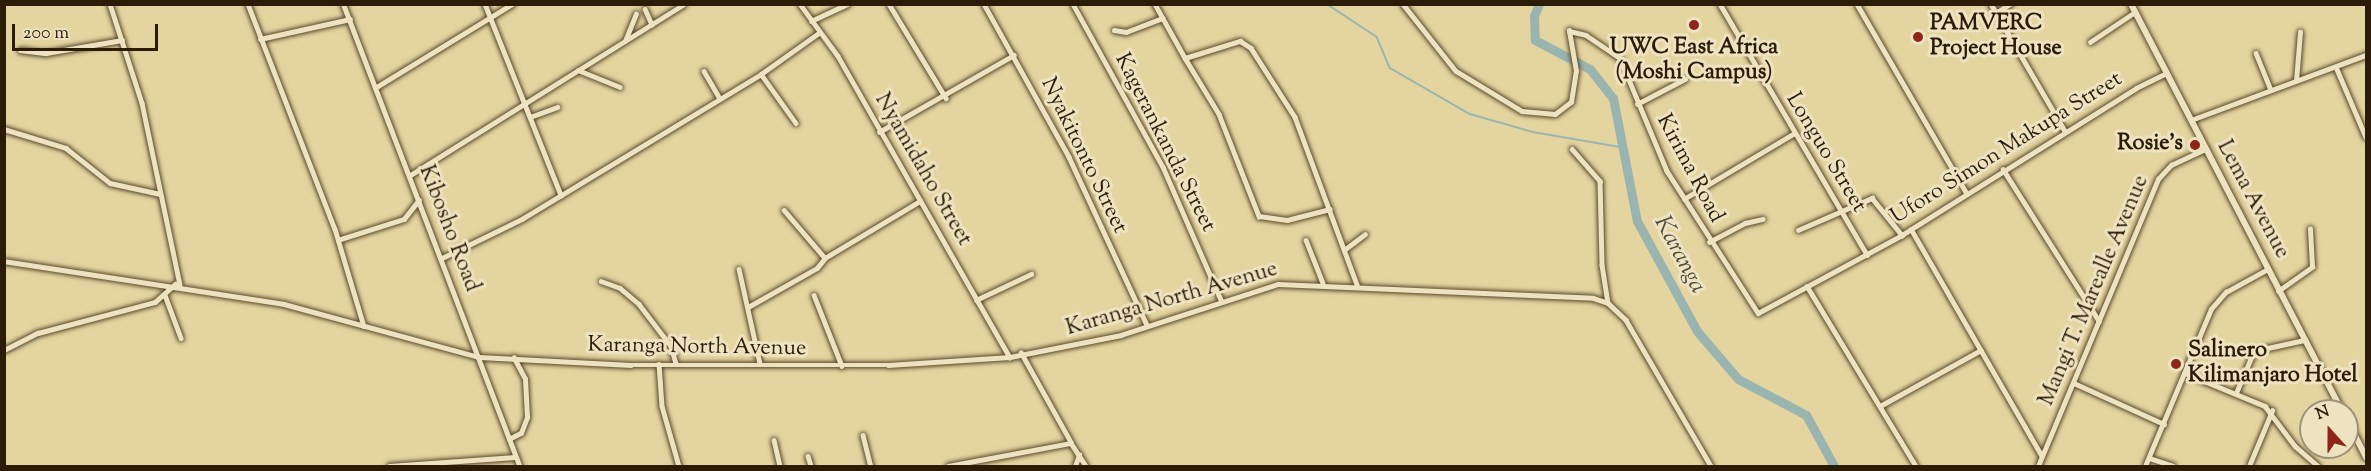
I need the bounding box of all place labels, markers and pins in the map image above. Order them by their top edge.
place label: PAMVERC Project House [1930,11,2062,62]
marker: UWC East Africa (Moshi Campus) [1687,18,1701,32]
marker: PAMVERC Project House [1911,30,1925,44]
place label: UWC East Africa (Moshi Campus) [1610,35,1778,86]
place label: Rosie's [2117,132,2183,158]
marker: Rosie's [2188,138,2202,152]
place label: Salinero Kilimanjaro Hotel [2188,338,2358,390]
marker: Salinero Kilimanjaro Hotel [2169,357,2183,371]

